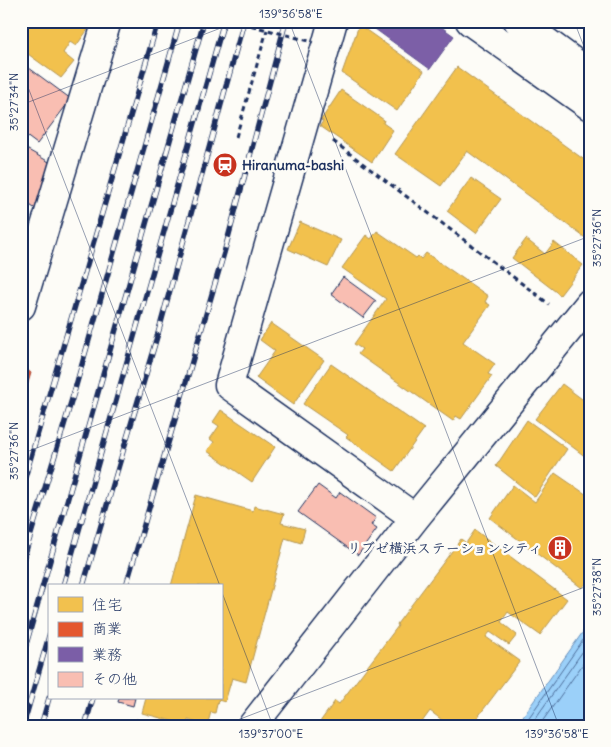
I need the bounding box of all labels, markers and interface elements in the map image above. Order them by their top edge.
text: 139°36'58"E [259,6,323,21]
text: 35°27'34"N [6,73,21,131]
station icon: Hiranuma-bashi [212,152,238,178]
place label: Hiranuma-bashi [242,156,344,174]
text: 35°27'36"N [589,209,604,267]
text: 35°27'36"N [6,422,21,480]
building icon: リブゼ横浜ステーションシティ [547,535,573,561]
place label: リブゼ横浜ステーションシティ [347,539,542,557]
text: 35°27'38"N [589,558,604,616]
legend [48,584,222,700]
text: 住宅 [92,595,122,614]
text: 商業 [92,619,122,638]
text: 業務 [92,645,122,664]
text: その他 [92,669,137,688]
text: 139°37'00"E [239,726,303,741]
text: 139°36'58"E [525,726,589,741]

